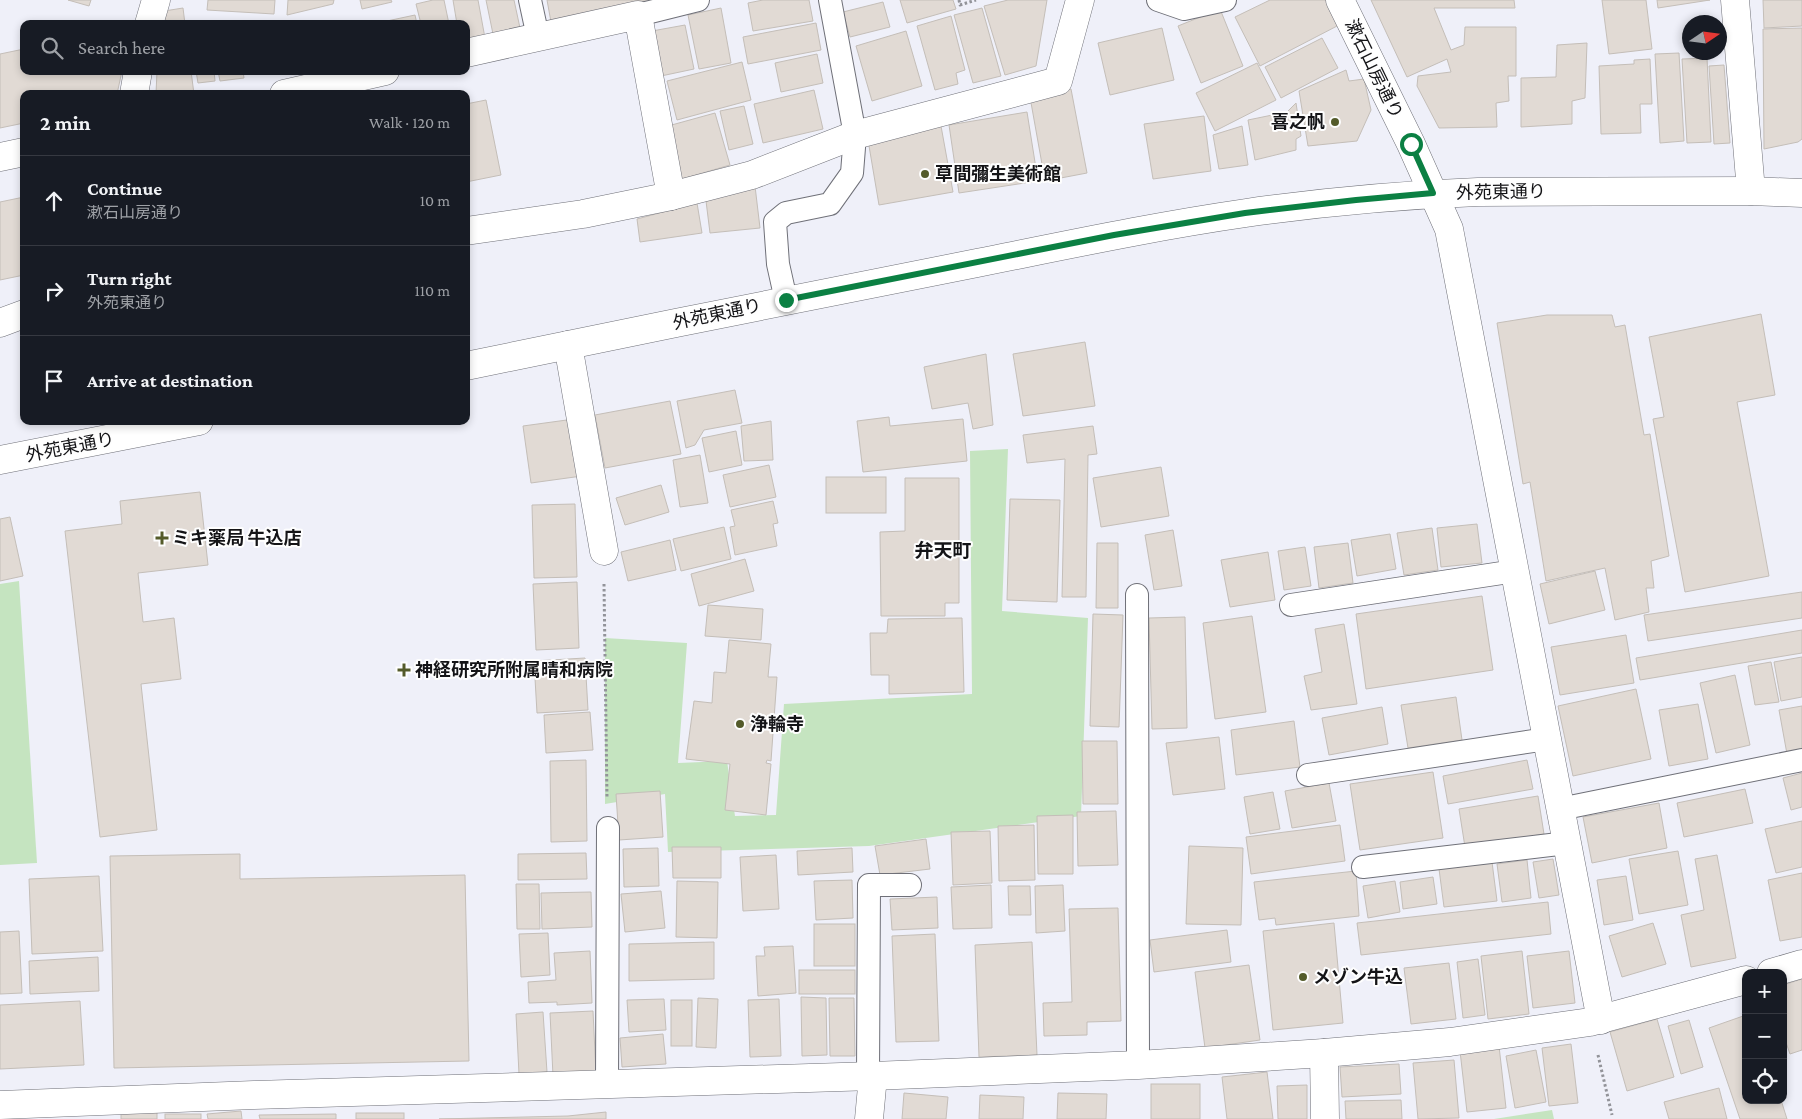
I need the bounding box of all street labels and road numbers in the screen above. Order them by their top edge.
street label: 漱石山房通り [1341,16,1407,122]
street label: 外苑東通り [1456,181,1546,203]
street label: 外苑東通り [671,295,763,333]
street label: 外苑東通り [24,429,116,465]

